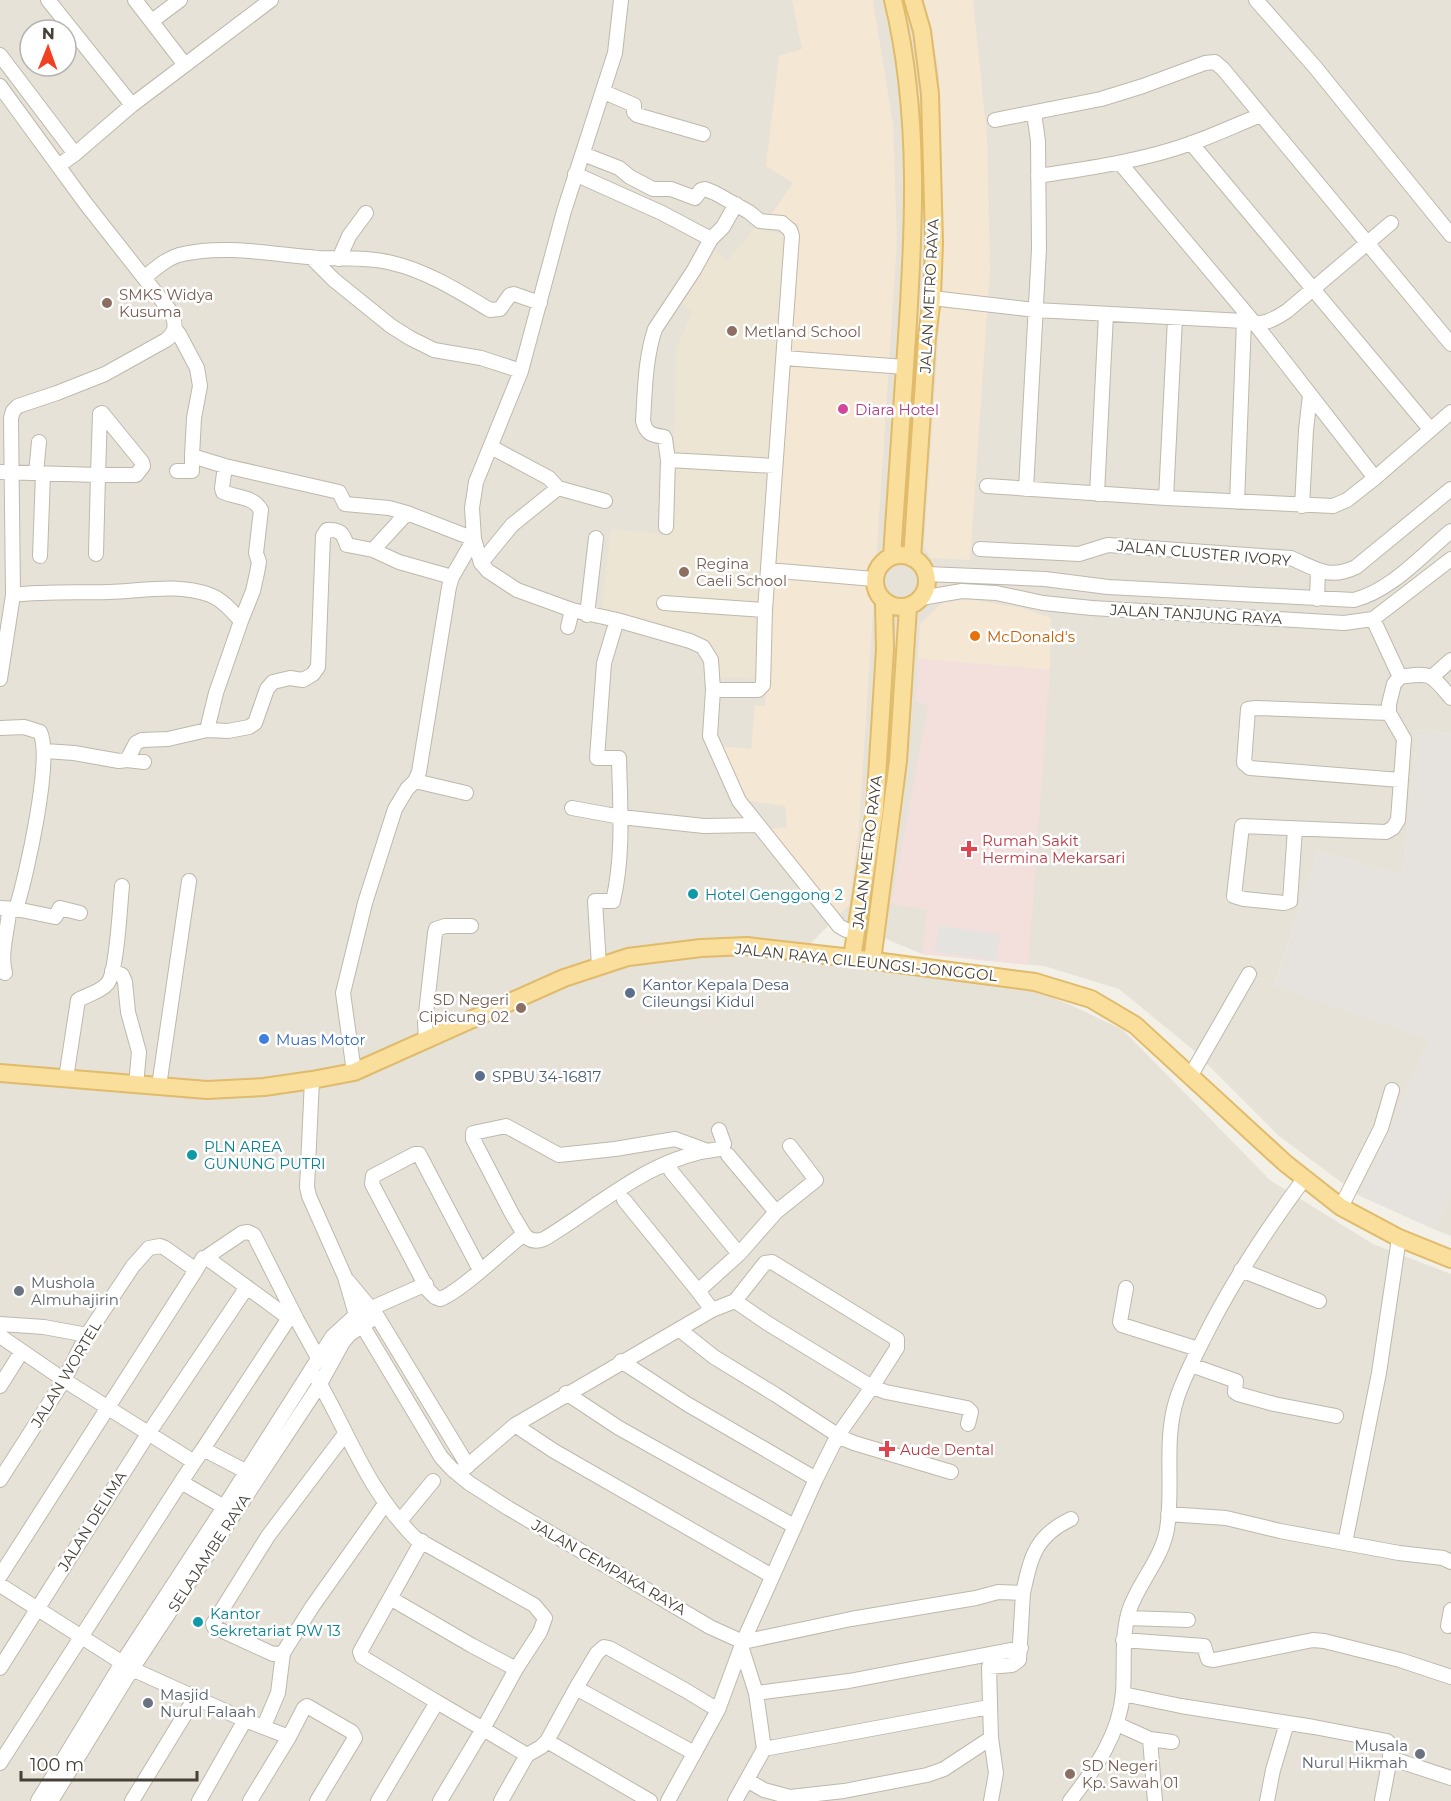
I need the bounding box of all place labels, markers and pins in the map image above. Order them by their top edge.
place label: SMKS Widya Kusuma [119,285,213,321]
marker: SMKS Widya Kusuma [100,296,114,310]
place label: Metland School [744,322,861,341]
marker: Metland School [725,324,739,338]
place label: Diara Hotel [855,400,939,419]
marker: Diara Hotel [836,402,850,416]
place label: Regina Caeli School [696,554,787,590]
marker: Regina Caeli School [677,565,691,579]
place label: McDonald's [987,627,1075,646]
marker: McDonald's [968,629,982,643]
place label: Rumah Sakit Hermina Mekarsari [982,831,1125,867]
marker: Rumah Sakit Hermina Mekarsari [960,840,978,858]
place label: Hotel Genggong 2 [705,885,843,904]
marker: Hotel Genggong 2 [686,887,700,901]
place label: Kantor Kepala Desa Cileungsi Kidul [642,975,789,1011]
marker: Kantor Kepala Desa Cileungsi Kidul [623,986,637,1000]
place label: SD Negeri Cipicung 02 [419,990,509,1026]
marker: SD Negeri Cipicung 02 [514,1001,528,1015]
place label: Muas Motor [276,1030,365,1049]
marker: Muas Motor [257,1032,271,1046]
place label: SPBU 34-16817 [492,1067,601,1086]
marker: SPBU 34-16817 [473,1069,487,1083]
place label: PLN AREA GUNUNG PUTRI [204,1137,326,1173]
marker: PLN AREA GUNUNG PUTRI [185,1148,199,1162]
place label: Mushola Almuhajirin [31,1273,119,1309]
marker: Mushola Almuhajirin [12,1284,26,1298]
marker: Aude Dental [878,1440,896,1458]
place label: Aude Dental [900,1440,994,1459]
place label: Kantor Sekretariat RW 13 [210,1604,341,1640]
marker: Kantor Sekretariat RW 13 [191,1615,205,1629]
place label: Masjid Nurul Falaah [160,1685,256,1721]
marker: Masjid Nurul Falaah [141,1696,155,1710]
place label: Musala Nurul Hikmah [1302,1736,1408,1772]
marker: Musala Nurul Hikmah [1413,1747,1427,1761]
place label: SD Negeri Kp. Sawah 01 [1082,1756,1179,1792]
marker: SD Negeri Kp. Sawah 01 [1063,1767,1077,1781]

